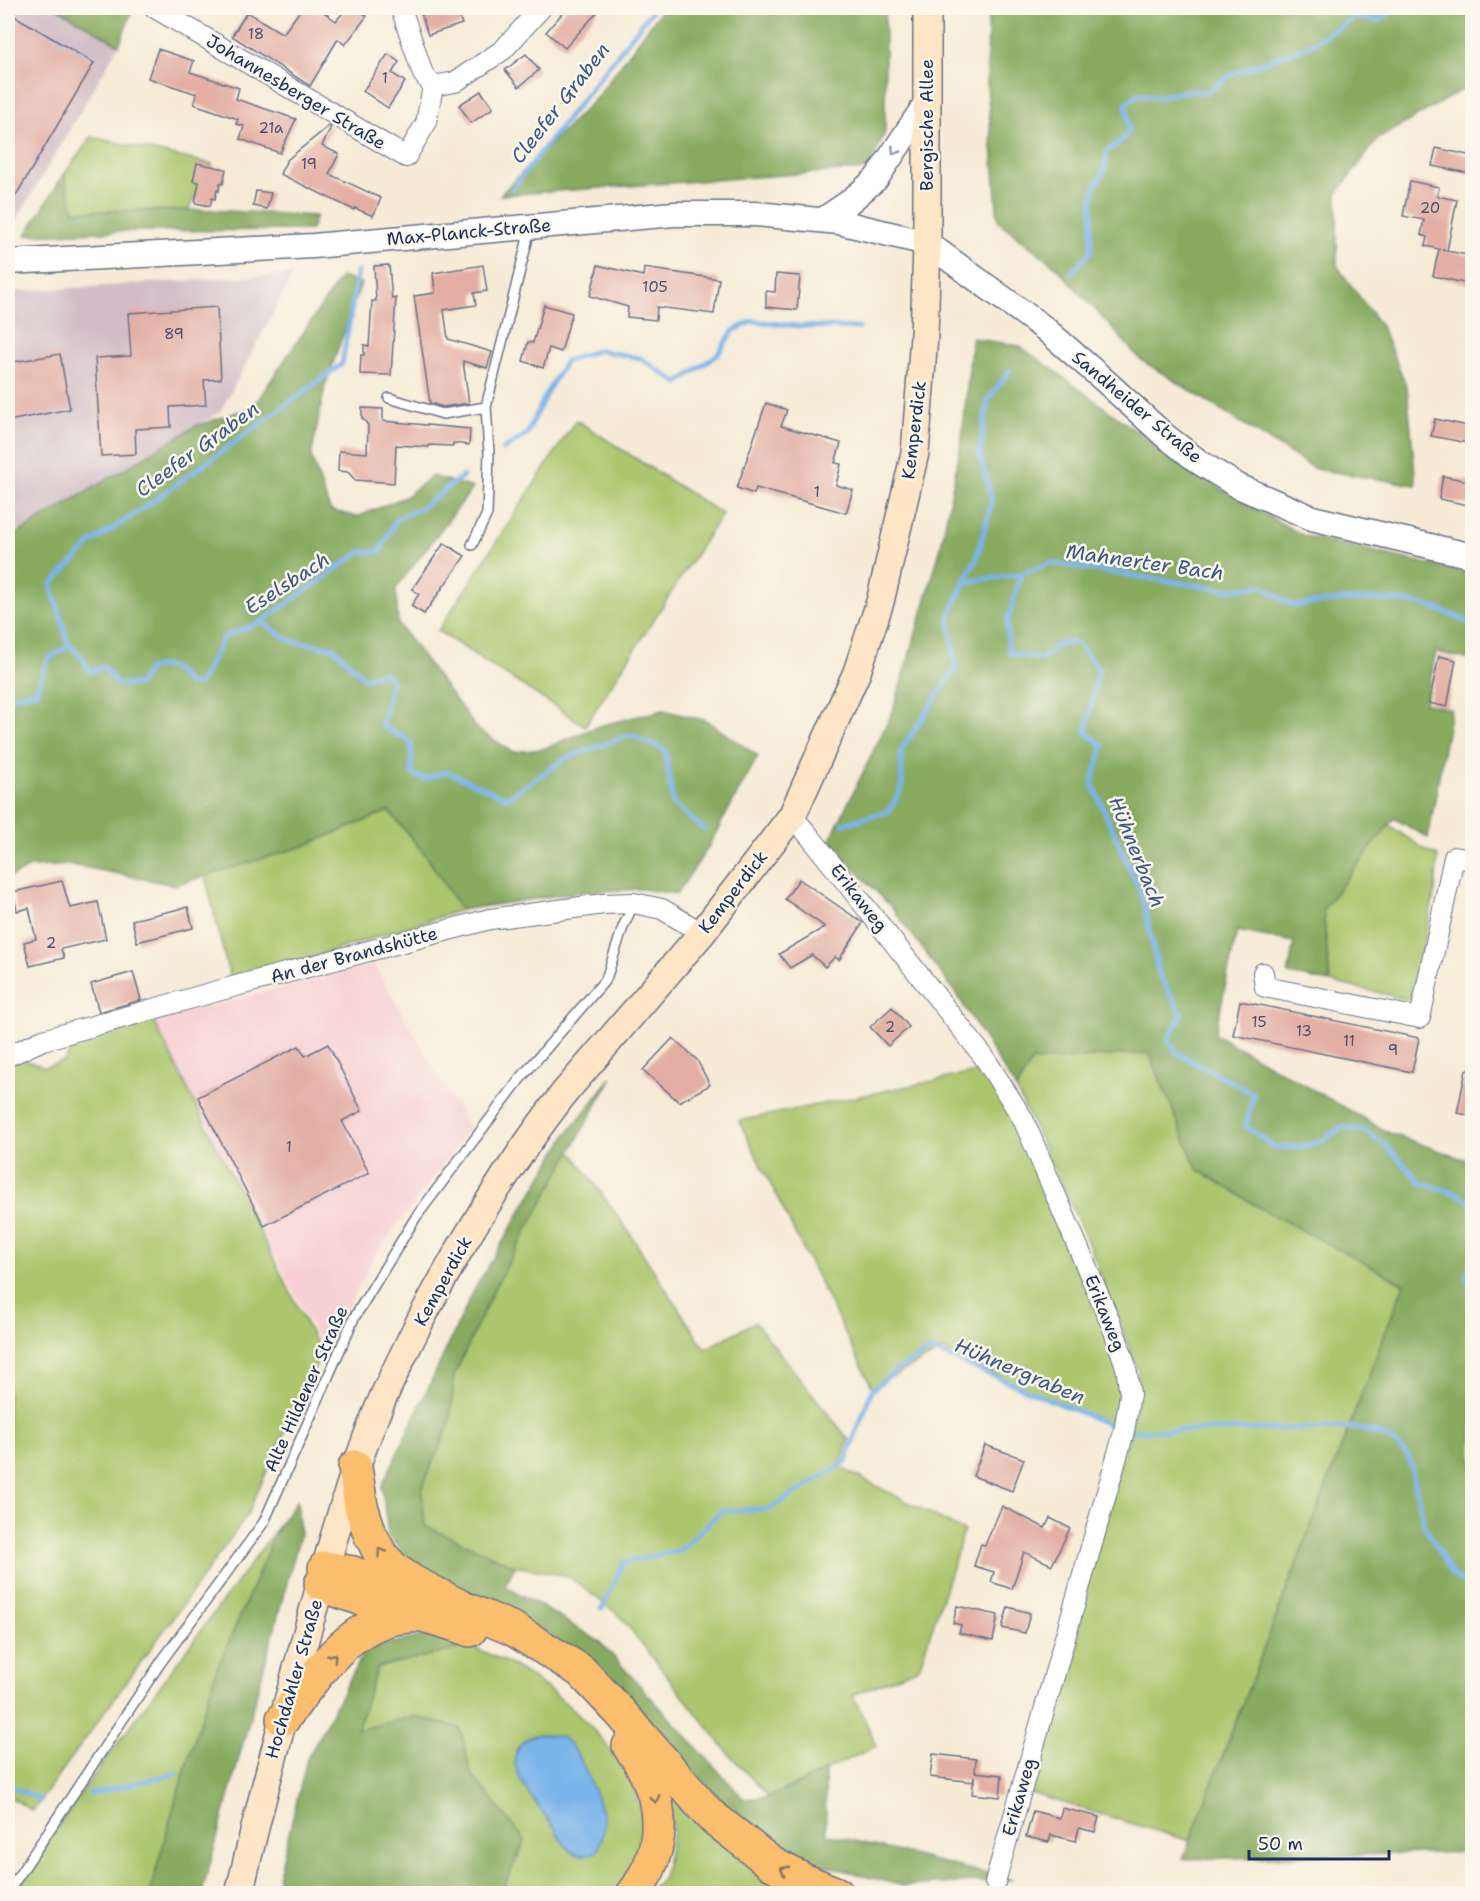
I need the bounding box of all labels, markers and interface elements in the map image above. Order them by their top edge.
house number: 18 [248,24,264,44]
street label: Johannesberger Straße [202,29,390,155]
water label: Cleefer Graben [505,37,615,169]
street label: Bergische Allee [915,59,939,191]
house number: 1 [382,68,388,88]
house number: 21a [259,118,284,138]
one-way arrow [891,144,902,155]
house number: 19 [301,154,317,174]
house number: 20 [1420,198,1440,218]
street label: Max-Planck-Straße [386,213,552,251]
house number: 105 [642,277,668,297]
house number: 89 [164,324,184,344]
street label: Sandheider Straße [1067,345,1207,469]
street label: Kemperdick [896,379,932,481]
water label: Cleefer Graben [130,395,264,503]
house number: 1 [814,482,820,502]
water label: Mahnerter Bach [1065,538,1225,586]
water label: Eselsbach [240,546,334,620]
water label: Hühnerbach [1103,793,1171,911]
street label: Kemperdick [693,845,773,939]
street label: Erikaweg [825,859,893,937]
street label: An der Brandshütte [268,921,440,989]
house number: 2 [46,933,56,953]
house number: 15 [1251,1012,1267,1032]
house number: 2 [885,1017,895,1037]
house number: 13 [1296,1021,1312,1041]
house number: 11 [1343,1031,1355,1051]
house number: 9 [1388,1040,1398,1060]
house number: 1 [286,1137,292,1157]
street label: Kemperdick [408,1232,478,1330]
street label: Erikaweg [1079,1271,1131,1355]
street label: Alte Hildener Straße [258,1302,354,1476]
water label: Hühnergraben [951,1332,1089,1410]
one-way arrow [377,1548,388,1559]
street label: Hochdahler Straße [260,1596,328,1762]
one-way arrow [326,1653,337,1664]
street label: Erikaweg [996,1755,1042,1839]
one-way arrow [647,1794,660,1804]
scale bar [1249,1823,1388,1861]
text: 50 m [1258,1832,1303,1856]
one-way arrow [780,1866,790,1877]

